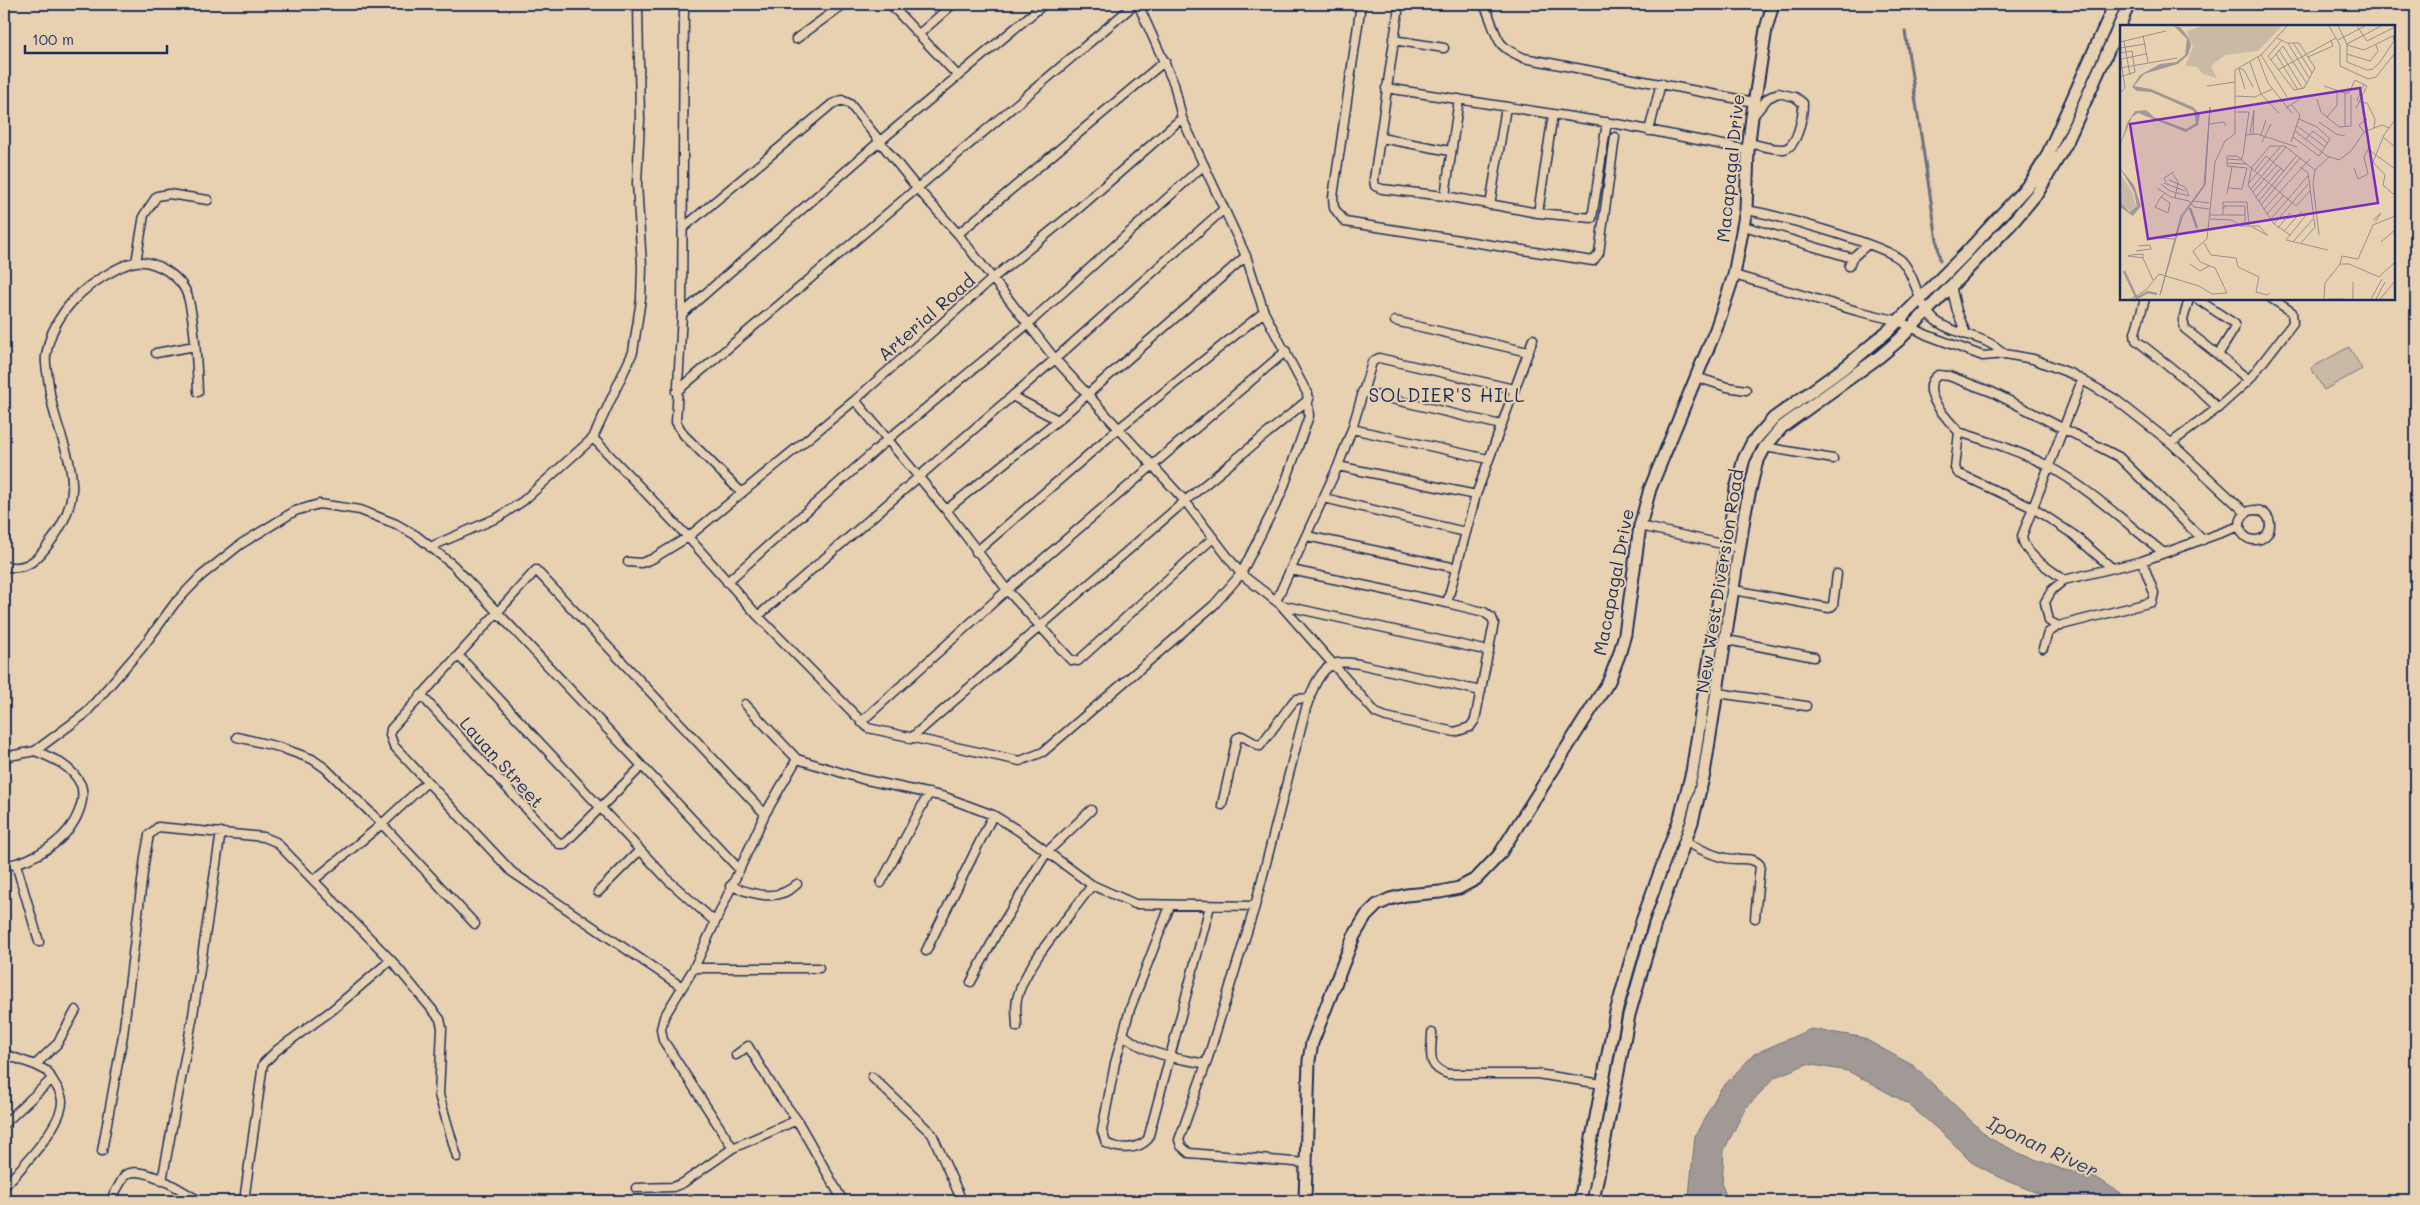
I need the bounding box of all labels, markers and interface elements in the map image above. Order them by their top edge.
scale bar [25,22,168,54]
inset map [2120,25,2395,300]
text: 100 m [32,29,74,49]
street label: Macapagal Drive [1710,93,1750,243]
street label: Arterial Road [872,268,980,366]
district label: SOLDIER'S HILL [1368,382,1526,407]
street label: New West Diversion Road [1689,467,1749,695]
street label: Macapagal Drive [1587,506,1639,658]
street label: Lauan Street [455,711,549,813]
water label: Iponan River [1984,1109,2102,1183]

